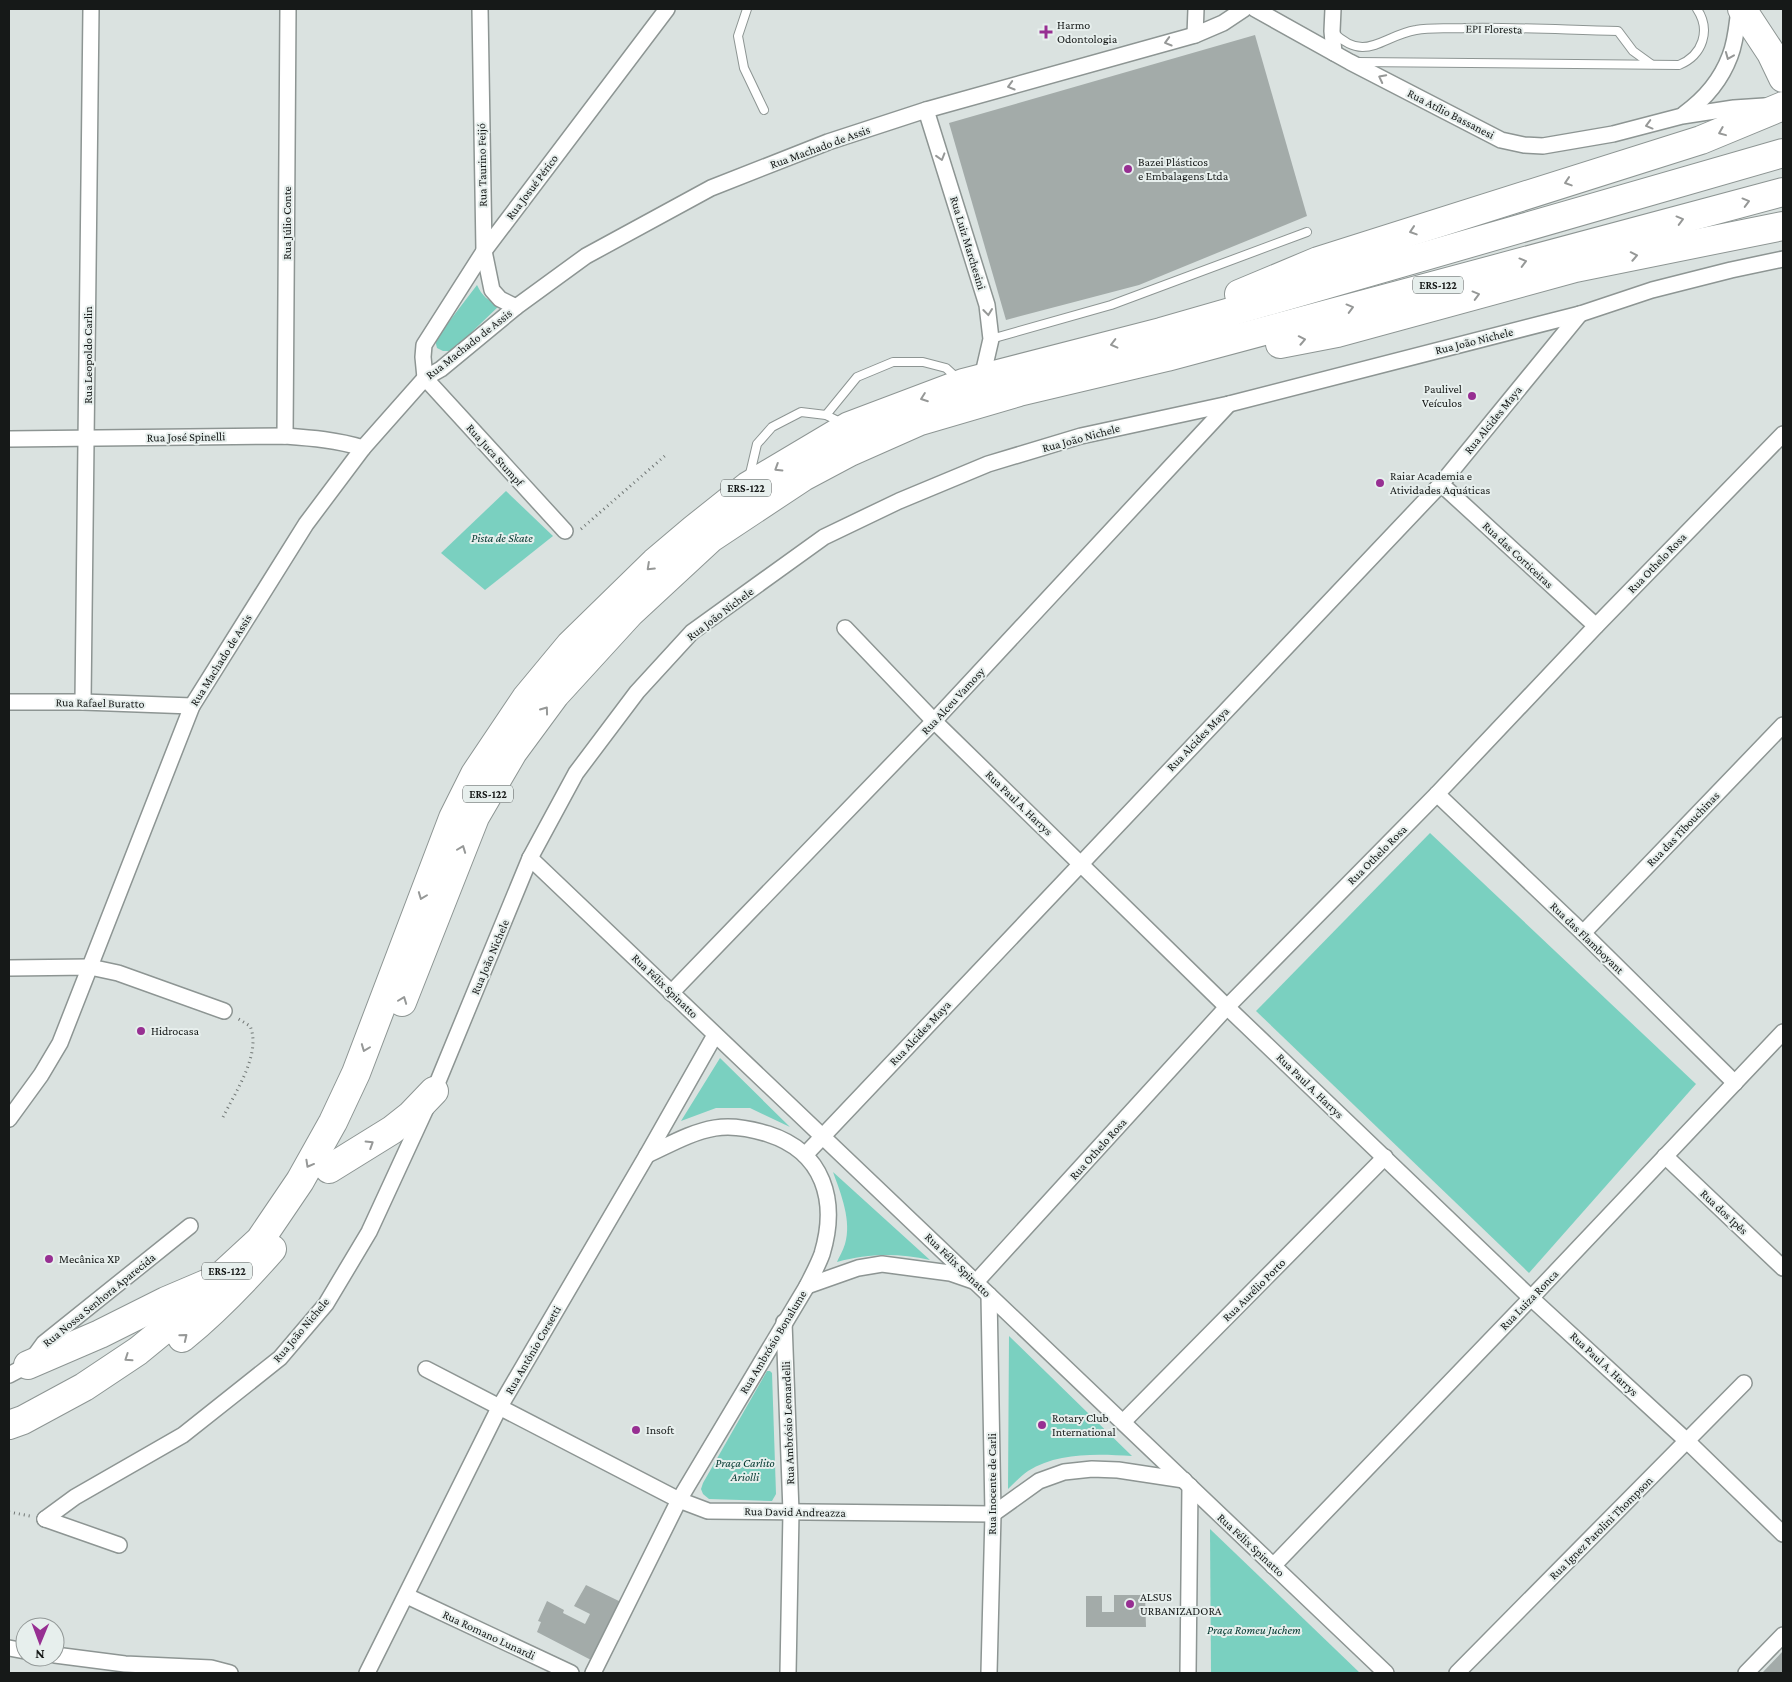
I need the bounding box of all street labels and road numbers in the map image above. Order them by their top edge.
street label: EPI Floresta [1465,22,1523,37]
street label: Rua Atílio Bassanesi [1405,86,1497,142]
street label: Rua Machado de Assis [768,122,872,172]
street label: Rua Taurino Feijó [474,123,490,207]
street label: Rua Josué Périco [503,152,561,222]
street label: Rua Júlio Conte [280,186,294,260]
street label: Rua Luiz Marchesini [947,195,989,291]
road number: ERS-122 [1413,276,1463,294]
street label: Rua Leopoldo Carlin [81,306,95,404]
street label: Rua Machado de Assis [423,306,515,382]
street label: Rua João Nichele [1433,325,1515,357]
street label: Rua Alcides Maya [1461,383,1525,457]
street label: Rua Juca Stumpf [463,421,528,490]
street label: Rua João Nichele [1041,421,1121,455]
street label: Rua José Spinelli [147,429,225,445]
road number: ERS-122 [721,479,771,496]
street label: Rua das Corticeiras [1480,519,1556,592]
street label: Rua Othelo Rosa [1625,530,1690,596]
street label: Rua João Nichele [684,584,756,644]
street label: Rua Machado de Assis [187,611,255,708]
street label: Rua Alceu Vamosy [918,664,988,738]
street label: Rua Rafael Buratto [55,695,145,711]
street label: Rua Alcides Maya [1164,704,1232,774]
street label: Rua Paul A. Harrys [983,767,1056,839]
road number: ERS-122 [463,786,513,802]
street label: Rua das Tibouchinas [1644,788,1723,869]
street label: Rua Othelo Rosa [1344,822,1410,888]
street label: Rua das Flamboyant [1547,899,1628,978]
street label: Rua João Nichele [468,917,512,997]
street label: Rua Félix Spinatto [629,951,701,1021]
street label: Rua Alcides Maya [886,997,954,1068]
street label: Rua Paul A. Harrys [1274,1050,1347,1122]
street label: Rua Othelo Rosa [1067,1115,1130,1183]
street label: Rua dos Ipês [1697,1186,1751,1238]
street label: Rua Félix Spinatto [922,1230,994,1300]
street label: Rua Nossa Senhora Aparecida [40,1250,159,1350]
street label: Rua Aurélio Porto [1220,1256,1288,1324]
road number: ERS-122 [202,1262,252,1280]
street label: Rua Luiza Ronca [1497,1267,1562,1333]
street label: Rua Ambrósio Bonalume [737,1288,809,1396]
street label: Rua João Nichele [270,1295,332,1365]
street label: Rua Antônio Corsetti [502,1303,564,1397]
street label: Rua Paul A. Harrys [1567,1329,1641,1399]
street label: Rua Ambrósio Leonardelli [779,1361,797,1485]
street label: Rua Inocente de Carli [985,1433,999,1535]
street label: Rua Ignez Parolini Thompson [1546,1473,1656,1583]
street label: Rua David Andreazza [744,1504,846,1520]
street label: Rua Félix Spinatto [1215,1510,1287,1580]
street label: Rua Romano Lunardi [440,1607,538,1663]

